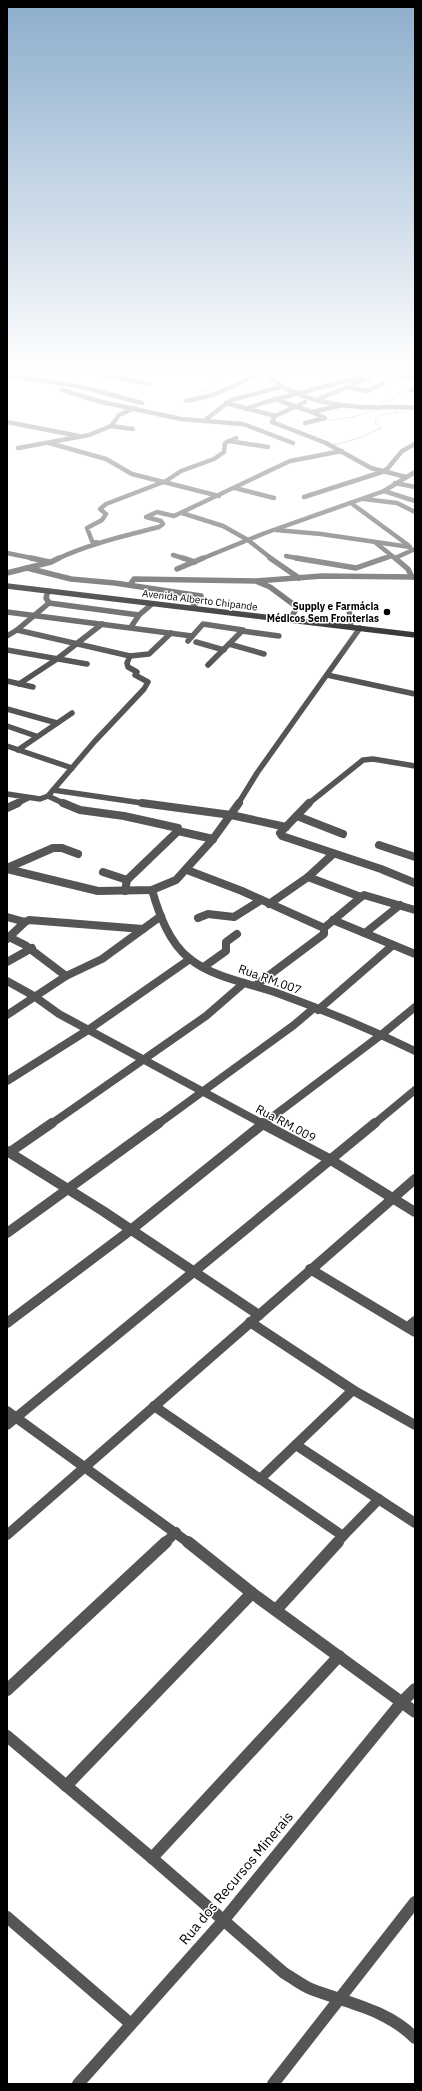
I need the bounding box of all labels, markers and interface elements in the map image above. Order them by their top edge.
street label: Avenida Alberto Chipande [142,586,259,614]
place label: Supply e Farmácia Médicos Sem Fronterias [267,600,379,625]
marker: Supply e Farmácia Médicos Sem Fronterias [382,607,392,617]
street label: Rua RM.007 [236,961,304,997]
street label: Rua RM.009 [253,1101,319,1145]
street label: Rua dos Recursos Minerais [175,1808,297,1948]

